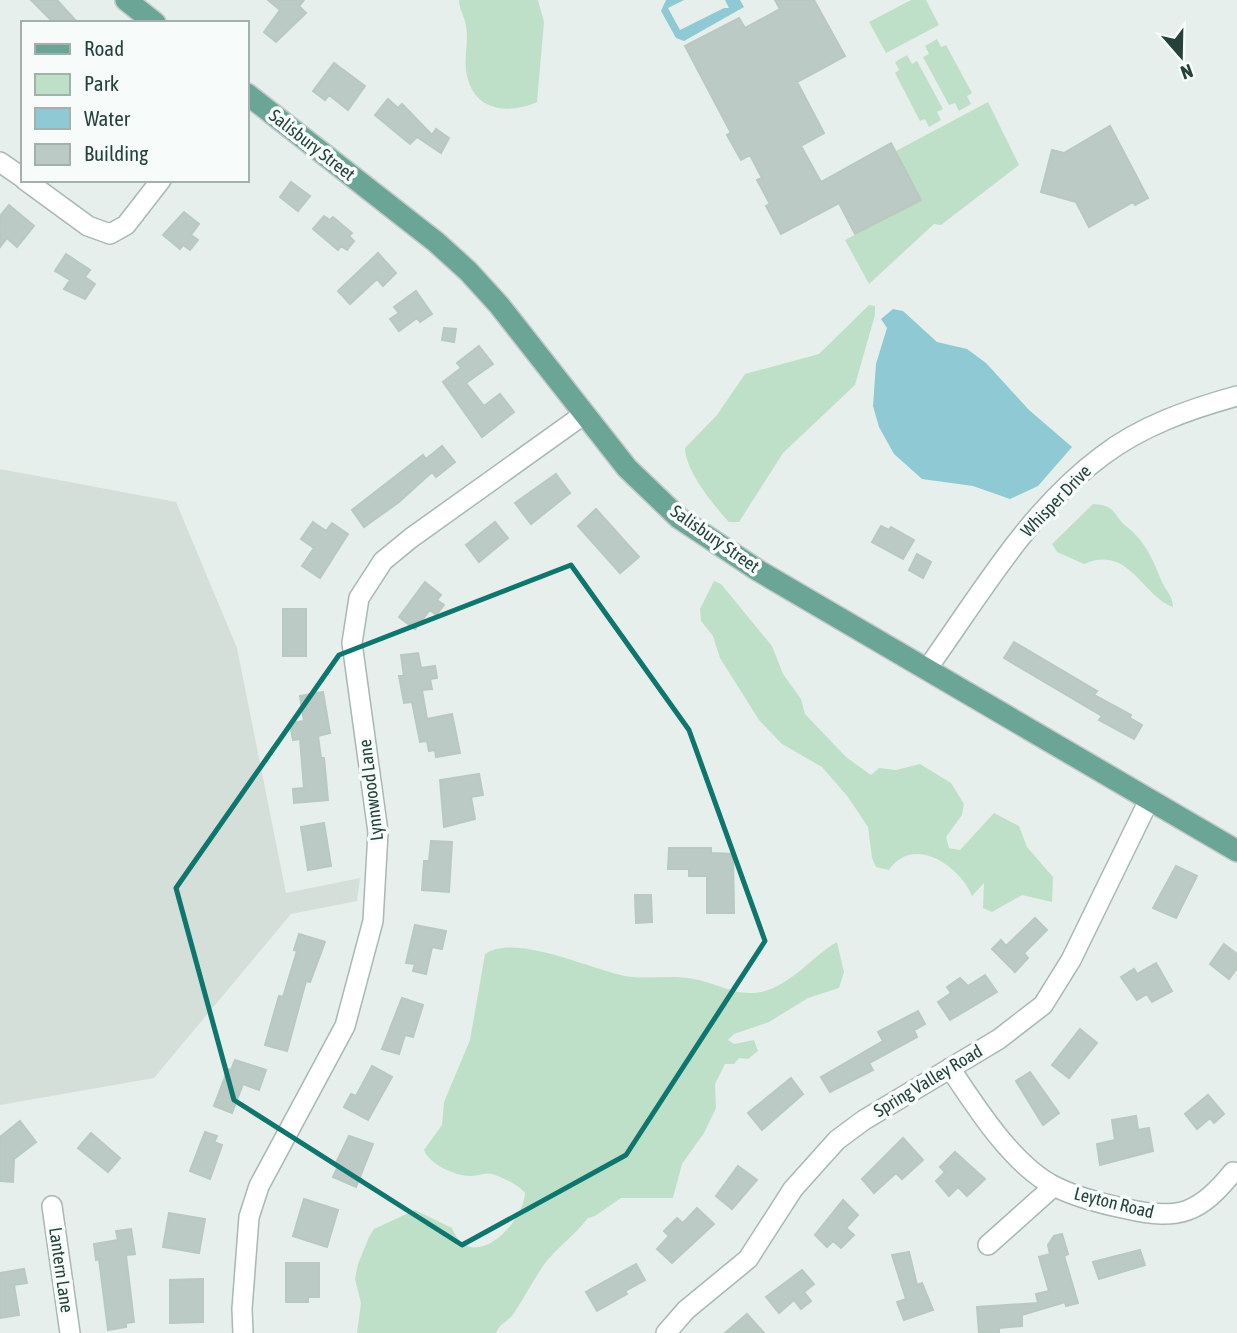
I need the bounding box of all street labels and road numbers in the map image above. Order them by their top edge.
street label: Salisbury Street [265,105,359,185]
street label: Whisper Drive [1016,460,1095,541]
street label: Salisbury Street [667,500,764,577]
street label: Lynnwood Lane [354,738,387,842]
street label: Spring Valley Road [870,1040,986,1121]
street label: Leyton Road [1072,1182,1156,1223]
street label: Lantern Lane [45,1226,78,1314]

